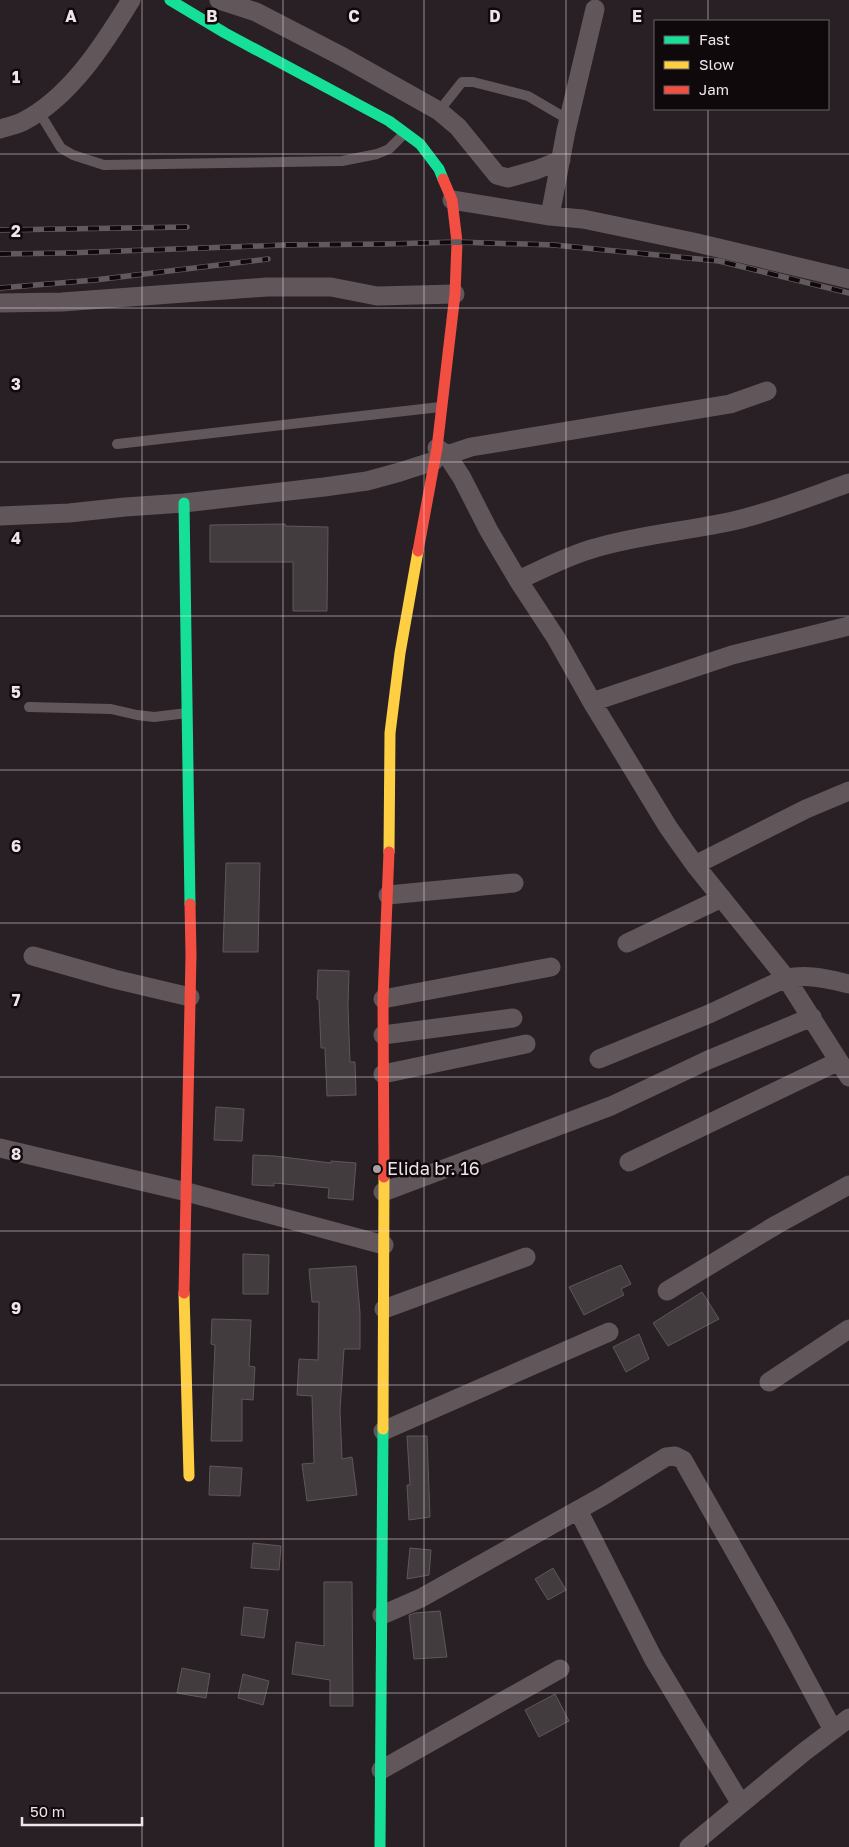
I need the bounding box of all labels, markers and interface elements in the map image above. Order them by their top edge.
text: A [65,6,77,26]
text: B [206,6,218,26]
text: C [348,6,360,26]
text: D [489,6,501,26]
text: E [632,6,642,26]
legend [654,20,829,110]
text: Fast [699,30,730,48]
text: Slow [699,55,734,73]
text: 1 [12,67,20,87]
text: Jam [699,80,729,98]
text: 2 [11,221,21,241]
text: 3 [11,374,21,394]
text: 4 [11,528,21,548]
text: 5 [11,682,21,702]
text: 6 [11,836,21,856]
text: 7 [12,990,21,1010]
text: 8 [11,1144,21,1164]
place label: Elida br. 16 [387,1157,480,1179]
marker: Elida br. 16 [371,1163,383,1175]
text: 9 [11,1298,21,1318]
scale bar [22,1794,142,1826]
text: 50 m [30,1802,65,1820]

